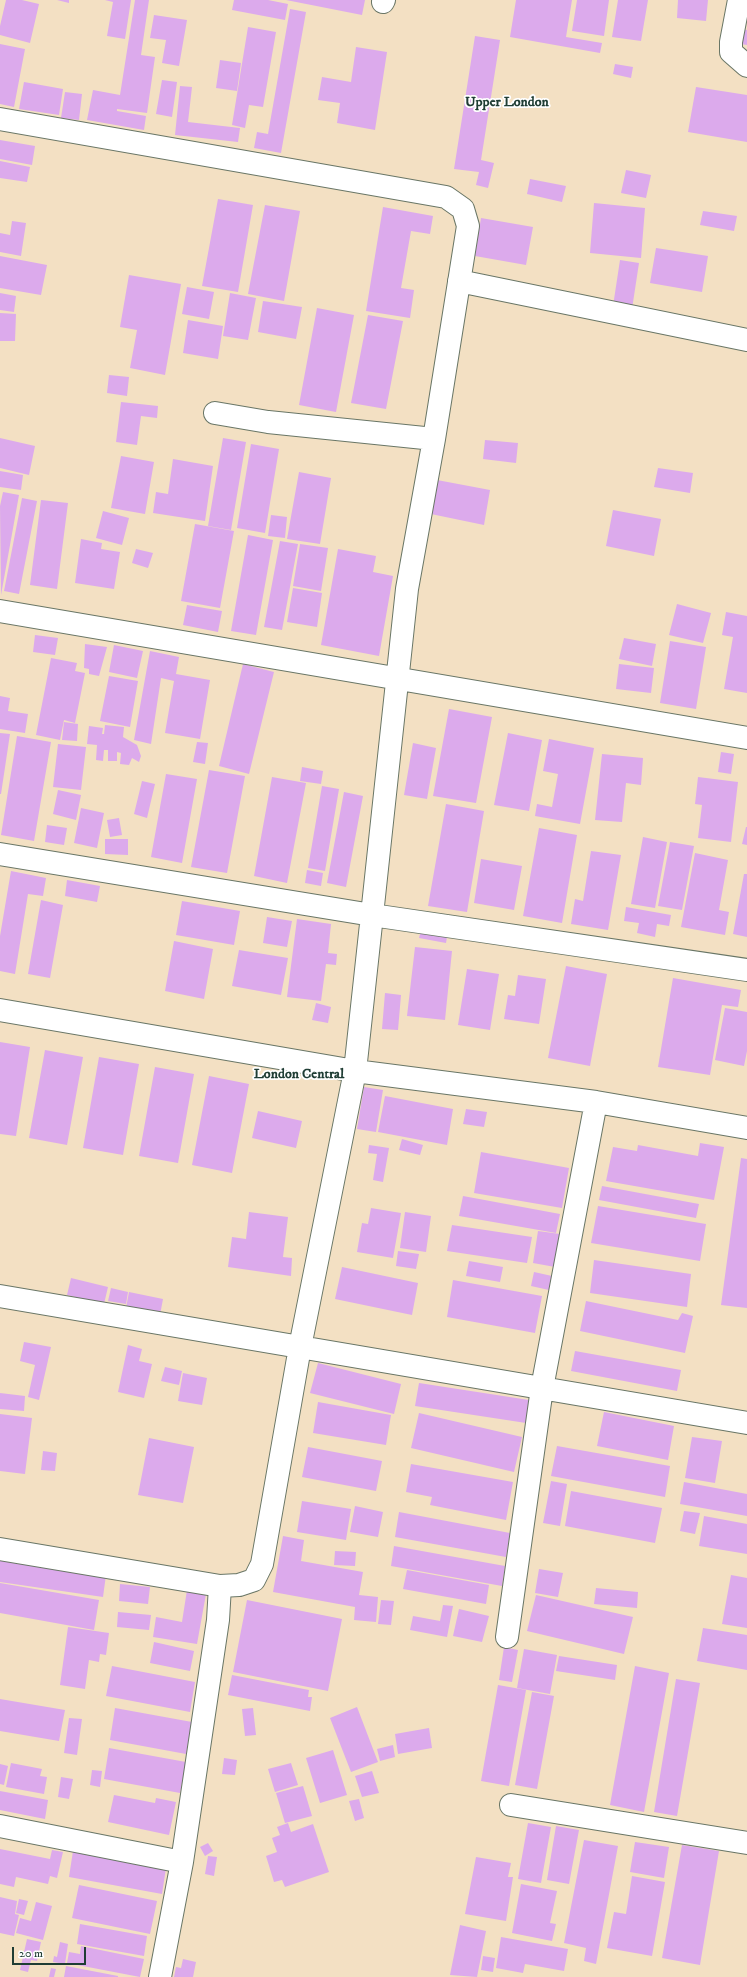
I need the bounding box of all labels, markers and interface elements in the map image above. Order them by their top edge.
district label: Upper London [465,95,549,111]
district label: London Central [254,1067,344,1083]
scale bar [14,1939,88,1965]
text: 20 m [19,1946,43,1961]

